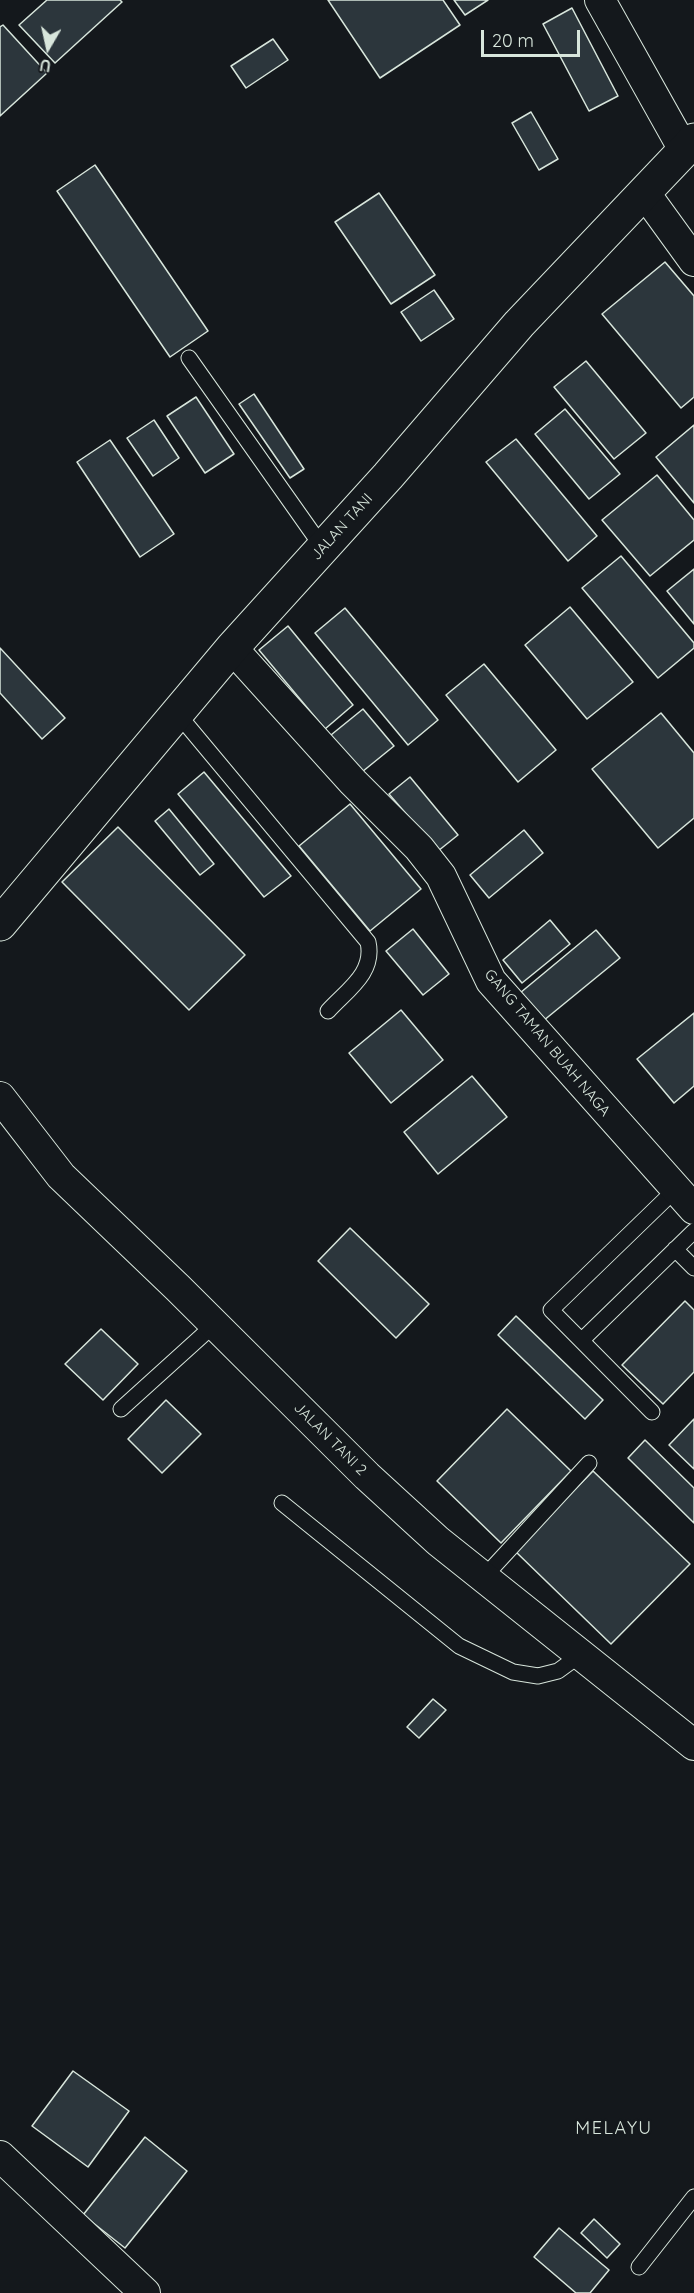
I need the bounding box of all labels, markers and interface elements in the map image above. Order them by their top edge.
north arrow [18,18,78,78]
scale bar [484,18,583,56]
text: 20 m [492,29,534,52]
text: U [38,55,52,77]
street label: JALAN TANI [307,490,377,564]
street label: GANG TAMAN BUAH NAGA [480,966,614,1120]
street label: JALAN TANI 2 [290,1399,370,1479]
district label: MELAYU [575,2118,653,2140]

